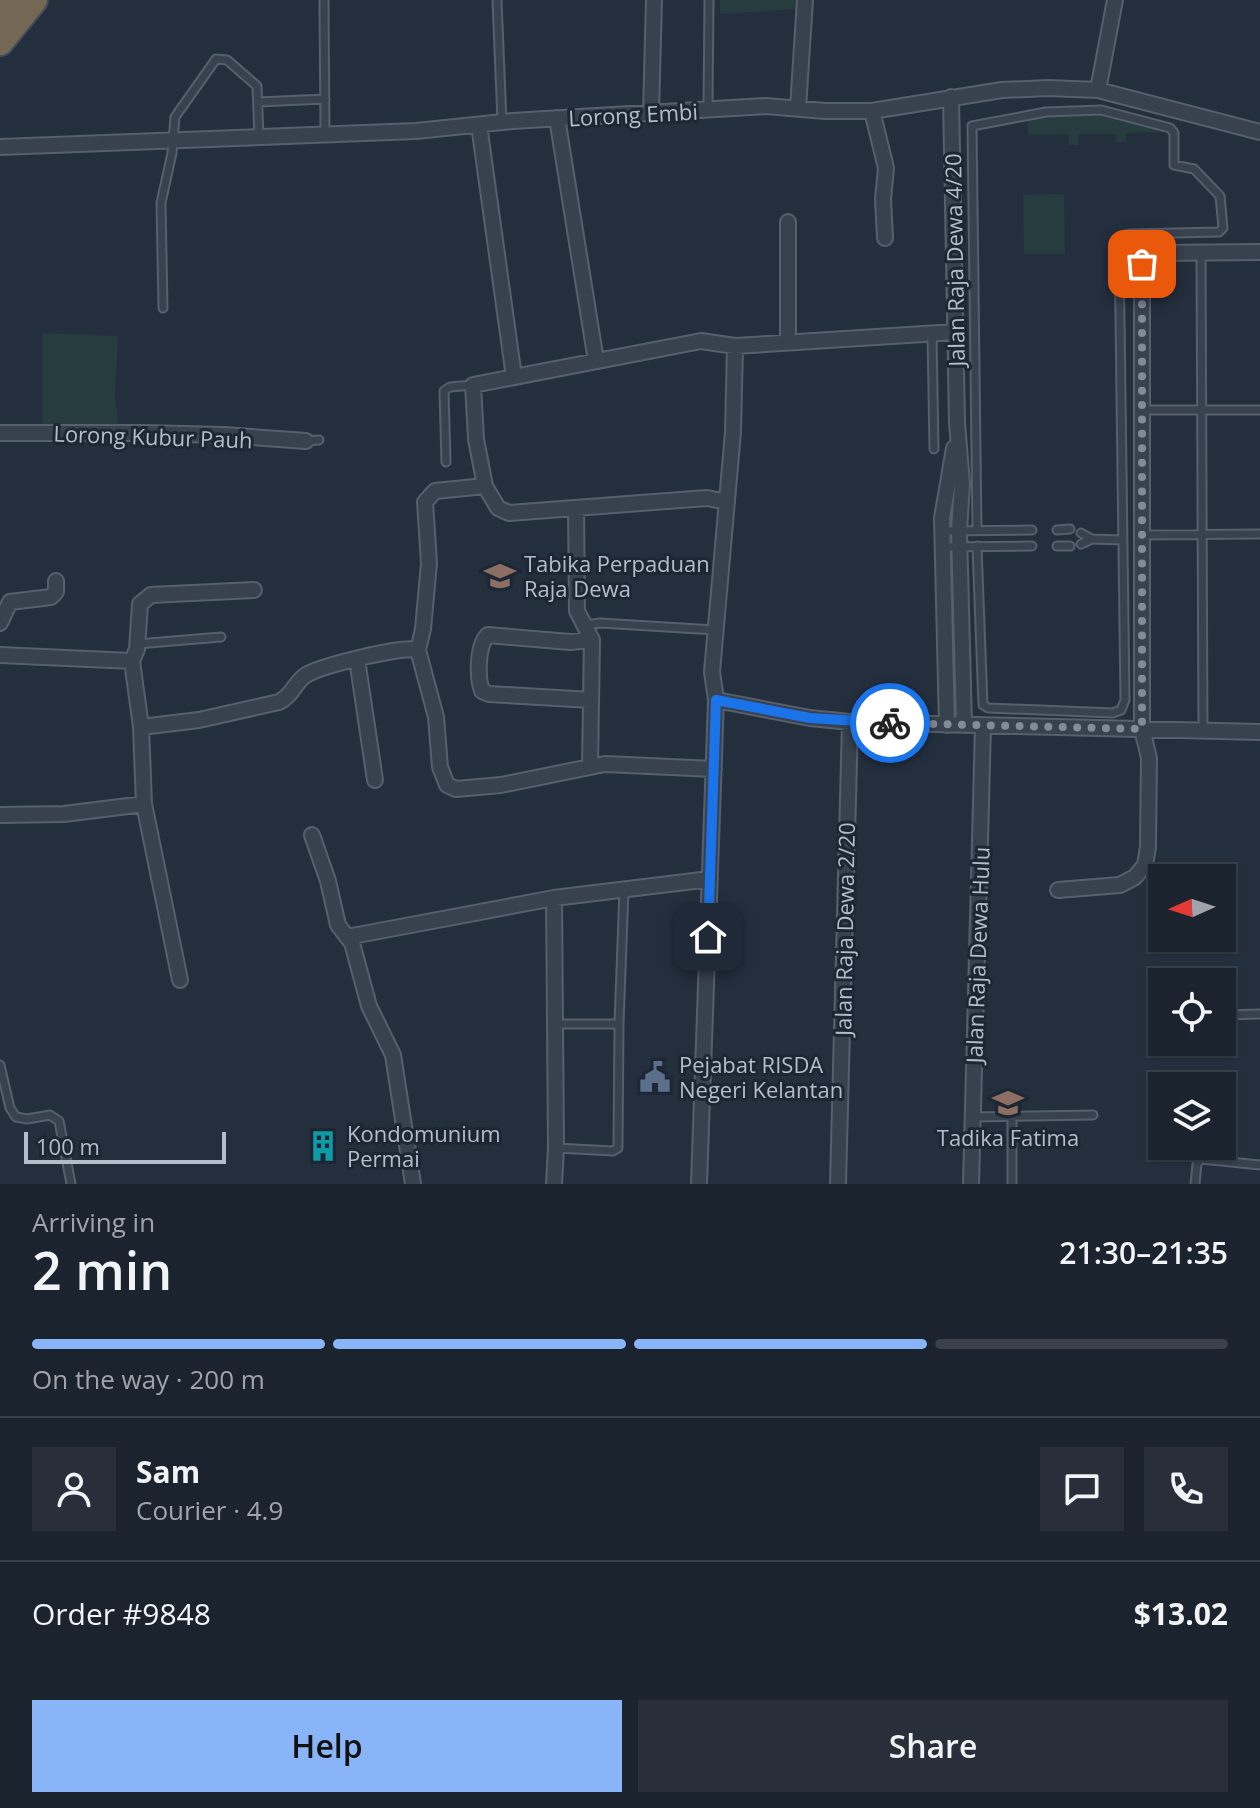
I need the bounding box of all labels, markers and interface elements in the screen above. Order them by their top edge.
street label: Lorong Embi [567,96,699,132]
street label: Jalan Raja Dewa 4/20 [937,153,971,369]
pin [1108,230,1176,298]
icon: bag [1120,242,1164,286]
street label: Lorong Kubur Pauh [53,418,253,454]
place label: Tabika Perpaduan Raja Dewa [524,548,710,603]
school or university icon: Tabika Perpaduan Raja Dewa [483,559,517,593]
courier [850,683,930,763]
icon: bike [868,701,912,745]
street label: Jalan Raja Dewa 2/20 [827,822,861,1038]
street label: Jalan Raja Dewa Hulu [958,846,996,1066]
north arrow [1148,864,1236,952]
map controls [1148,864,1236,1160]
pin [674,903,742,971]
icon: home [686,915,730,959]
button: locate [1148,968,1236,1056]
place label: Pejabat RISDA Negeri Kelantan [679,1049,843,1104]
public building icon: Pejabat RISDA Negeri Kelantan [638,1060,672,1094]
button: layers [1148,1072,1236,1160]
school or university icon: Tadika Fatima [991,1086,1025,1120]
place label: Kondomunium Permai [347,1118,501,1173]
place label: Tadika Fatima [937,1122,1079,1152]
scale bar [24,1128,226,1164]
building icon: Kondomunium Permai [306,1129,340,1163]
text: 100 m [36,1131,100,1161]
text: Arriving in [32,1204,155,1240]
text: 21:30–21:35 [1059,1232,1228,1273]
text: 2 min [32,1234,172,1305]
text: On the way · 200 m [32,1361,265,1397]
button: person [32,1447,116,1531]
button: chat [1040,1447,1124,1531]
button: phone [1144,1447,1228,1531]
text: Sam [136,1451,200,1492]
text: Courier · 4.9 [136,1492,283,1528]
text: Order #9848 [32,1593,211,1634]
text: $13.02 [1134,1593,1228,1634]
button: Help [32,1700,622,1792]
button: Share [638,1700,1228,1792]

